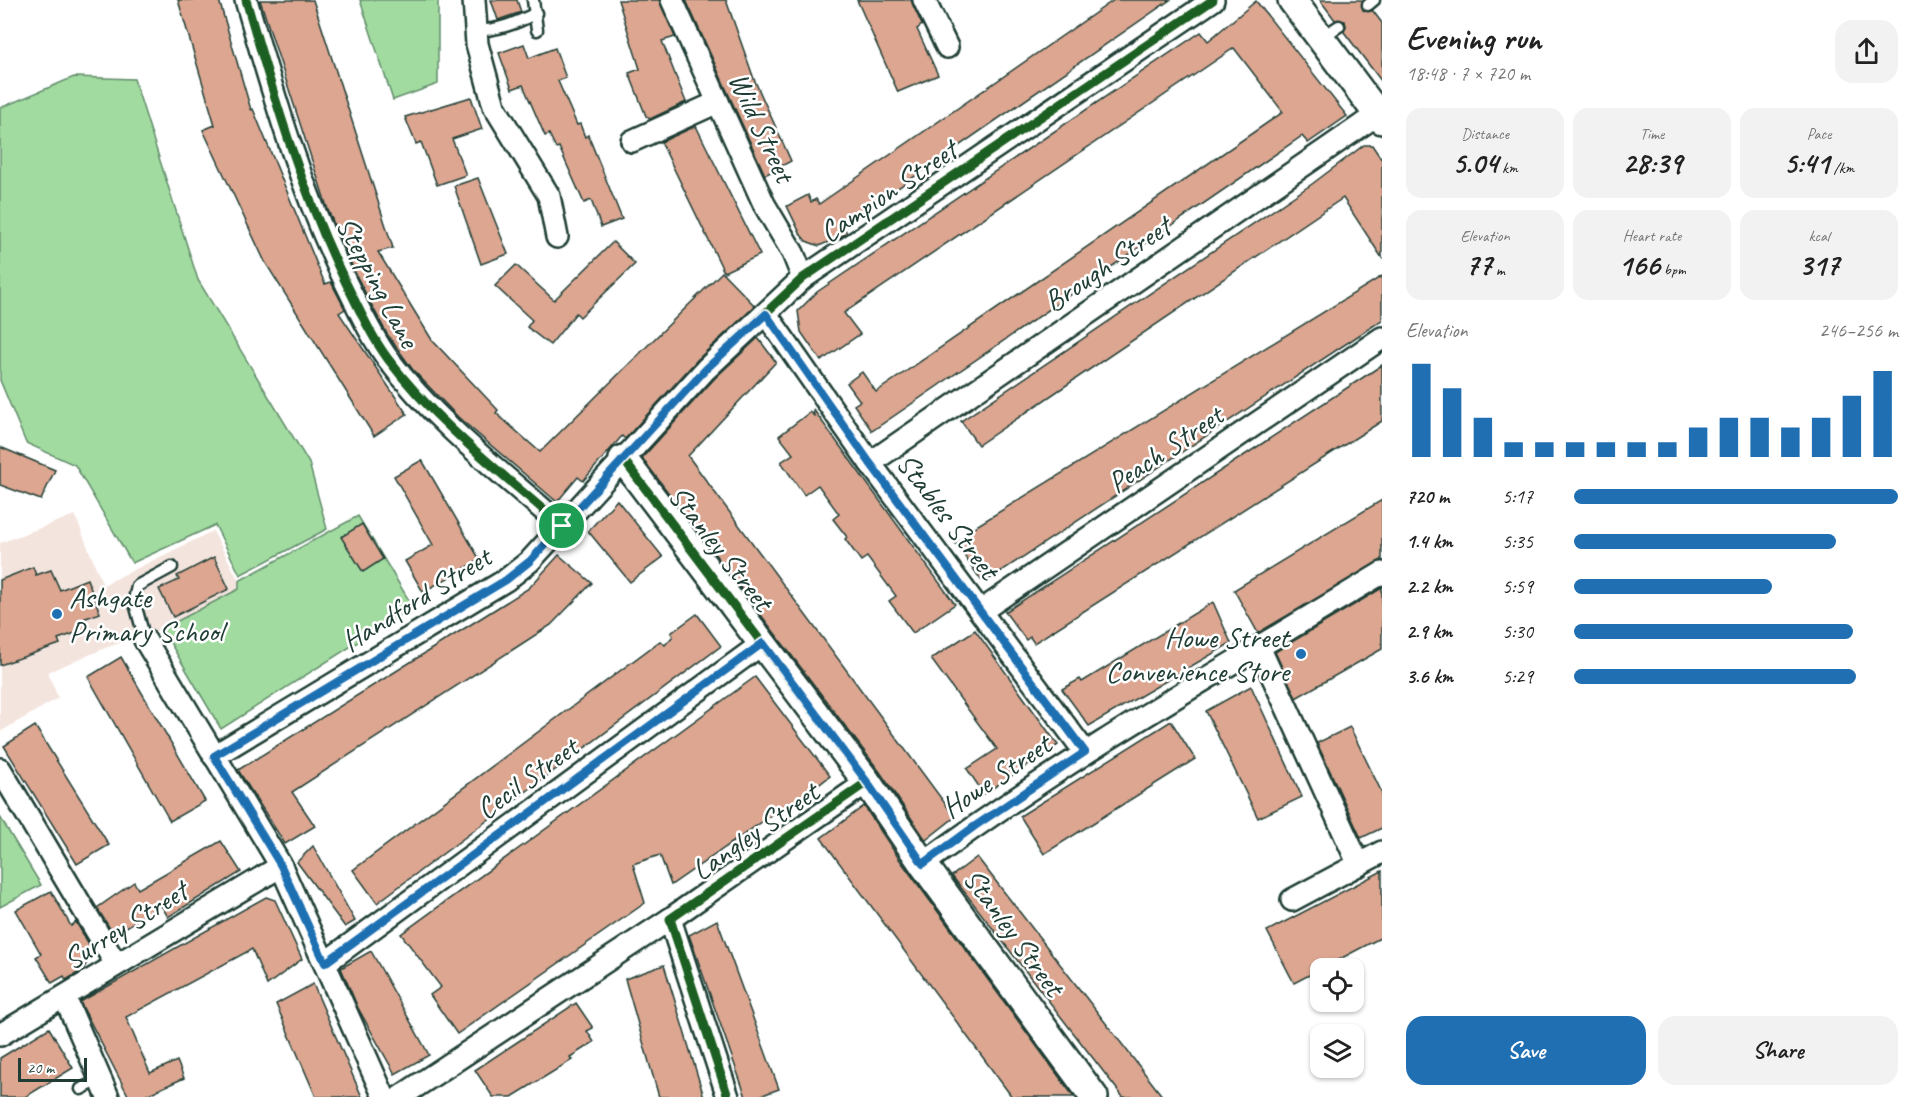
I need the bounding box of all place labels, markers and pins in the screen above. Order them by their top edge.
pin [536,500,587,551]
place label: Ashgate Primary School [69,578,228,650]
marker: Ashgate Primary School [50,607,64,621]
place label: Howe Street Convenience Store [1106,618,1292,690]
marker: Howe Street Convenience Store [1294,647,1308,661]

